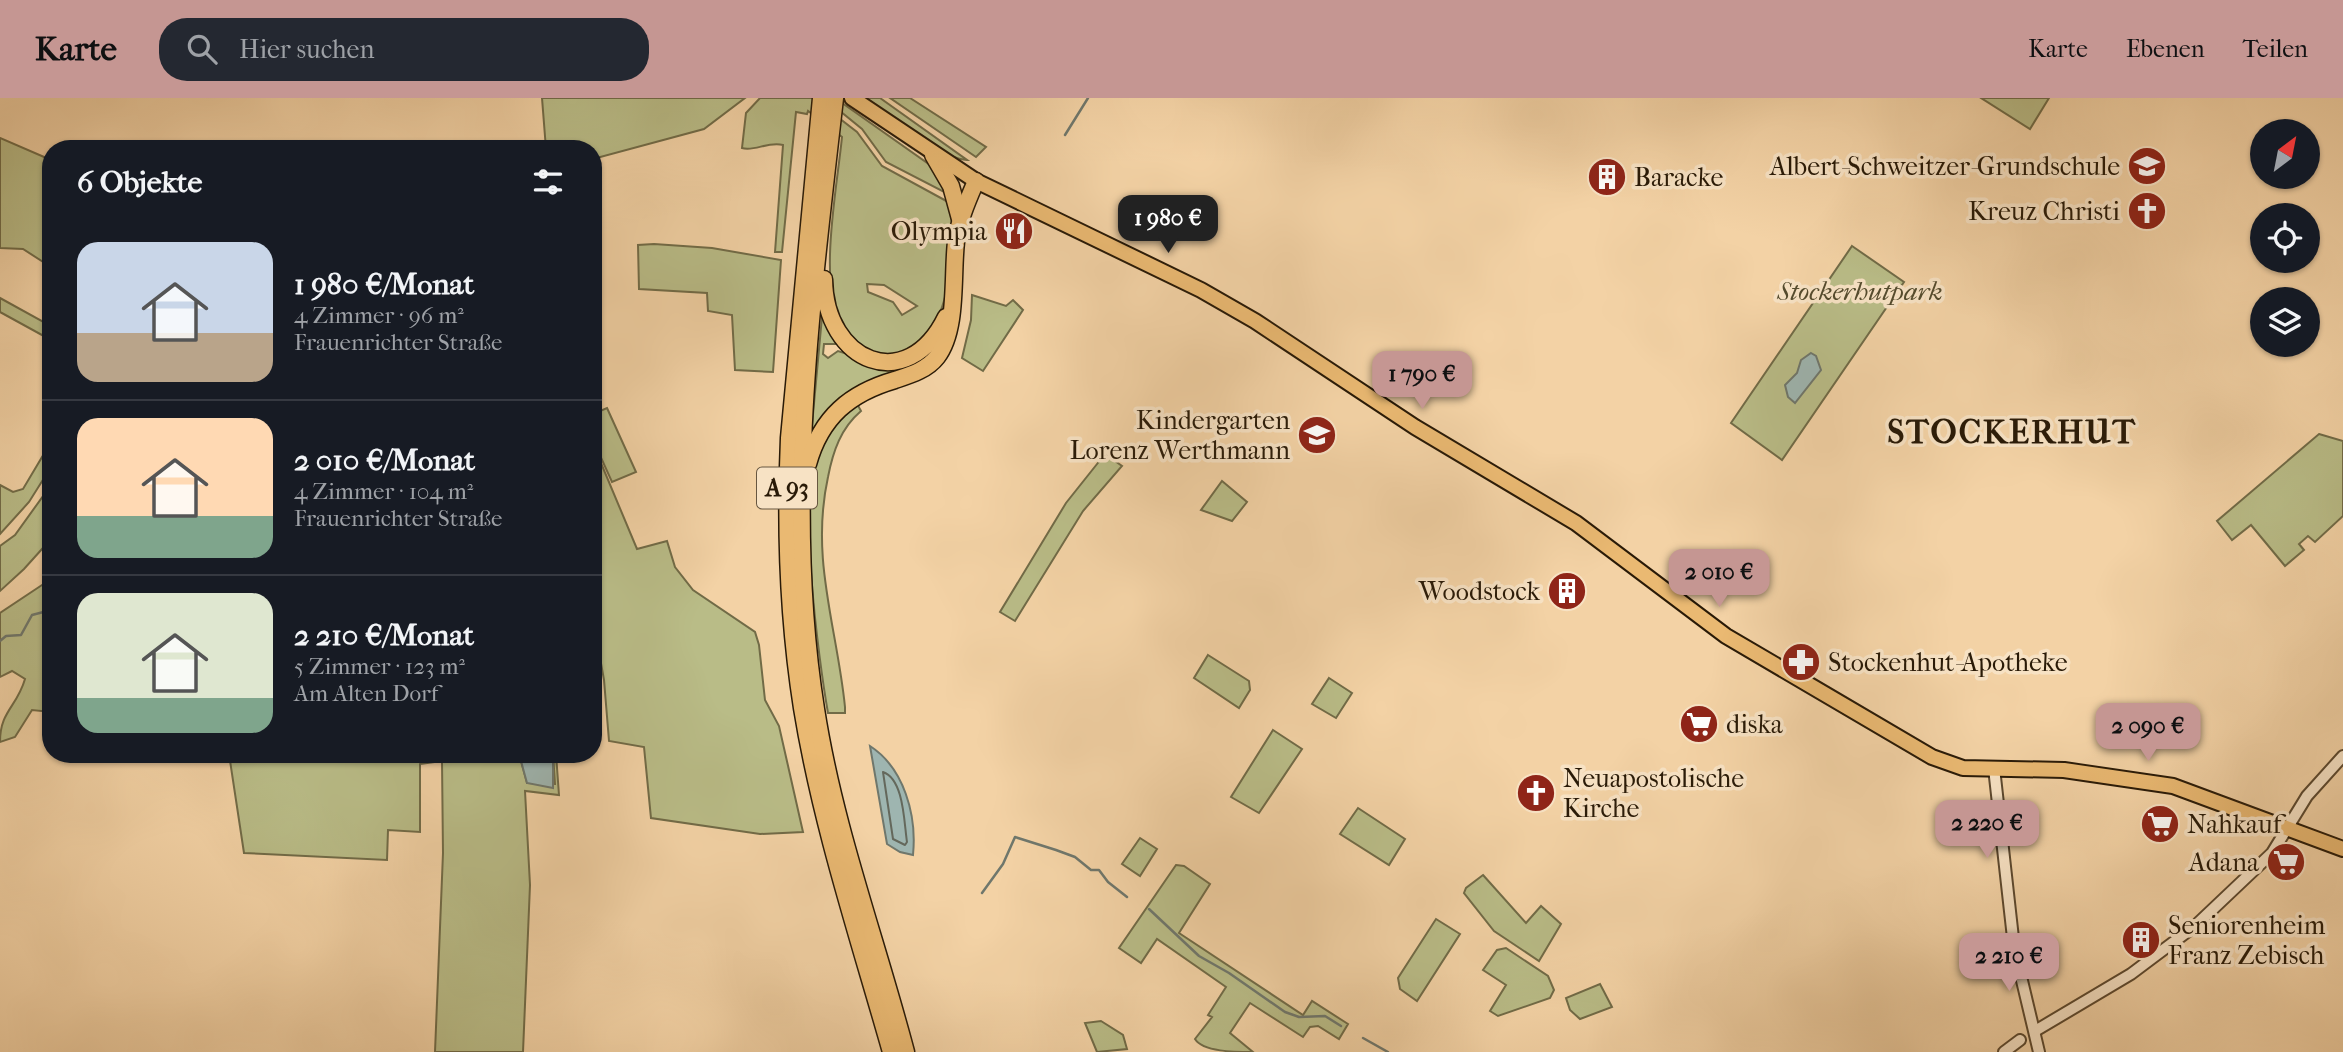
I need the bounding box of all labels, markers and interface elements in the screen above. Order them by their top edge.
search box [159,18,649,81]
text: Karte [35,30,117,69]
icon: search [183,30,221,68]
text: Hier suchen [239,34,375,65]
text: Karte [2028,35,2088,63]
text: Ebenen [2126,35,2205,63]
text: Teilen [2243,35,2308,63]
north arrow [2250,119,2320,189]
map controls [2250,119,2320,357]
school or university icon: Albert-Schweitzer-Grundschule [2126,145,2168,187]
place label: Albert-Schweitzer-Grundschule [1769,151,2120,182]
building icon: Baracke [1586,156,1628,198]
place label: Baracke [1634,162,1723,193]
icon: filters [529,163,567,201]
text: 6 Objekte [77,165,202,200]
church icon: Kreuz Christi [2126,190,2168,232]
pin: 1 980 € [1103,195,1233,255]
place label: Kreuz Christi [1968,196,2120,227]
button: locate [2250,203,2320,273]
text: 1 980 € [1134,204,1202,231]
restaurant icon: Olympia [993,210,1035,252]
place label: Olympia [891,216,988,247]
text: 1 980 €/Monat [294,267,474,302]
icon: home [133,270,217,354]
park label: Stockerhutpark [1776,276,1943,307]
button: layers [2250,287,2320,357]
text: 4 Zimmer · 96 m² [294,302,464,329]
text: Frauenrichter Straße [294,329,502,356]
pin: 1 790 € [1357,352,1487,411]
text: 1 790 € [1388,360,1456,387]
place label: Kindergarten Lorenz Werthmann [1070,405,1290,466]
district label: STOCKERHUT [1887,413,2137,452]
school or university icon: Kindergarten Lorenz Werthmann [1296,414,1338,456]
text: 2 010 €/Monat [294,443,475,478]
icon: home [133,446,217,530]
road number: A 93 [757,468,817,508]
text: 4 Zimmer · 104 m² [294,478,473,505]
text: Frauenrichter Straße [294,505,502,532]
pin: 2 010 € [1654,550,1784,609]
text: 2 010 € [1685,558,1753,585]
building icon: Woodstock [1546,570,1588,612]
place label: Woodstock [1418,576,1541,607]
text: 2 210 €/Monat [294,618,474,653]
icon: home [133,621,217,705]
pharmacy icon: Stockenhut-Apotheke [1780,641,1822,683]
place label: Stockenhut-Apotheke [1828,647,2068,678]
text: 5 Zimmer · 123 m² [294,653,465,680]
text: Am Alten Dorf [294,680,438,707]
supermarket icon: diska [1678,703,1720,745]
pin: 2 090 € [2083,704,2213,763]
place label: diska [1726,709,1784,740]
text: 2 090 € [2112,712,2184,739]
place label: Neuapostolische Kirche [1563,763,1744,824]
church icon: Neuapostolische Kirche [1515,772,1557,814]
pin: 2 220 € [1922,800,2052,860]
supermarket icon: Nahkauf [2139,803,2181,845]
text: 2 220 € [1951,809,2023,836]
place label: Nahkauf [2187,809,2287,840]
supermarket icon: Adana [2265,841,2307,883]
place label: Adana [2188,847,2260,878]
place label: Seniorenheim Franz Zebisch [2168,910,2326,971]
building icon: Seniorenheim Franz Zebisch [2120,919,2162,961]
pin: 2 210 € [1944,934,2074,993]
text: 2 210 € [1975,942,2043,969]

